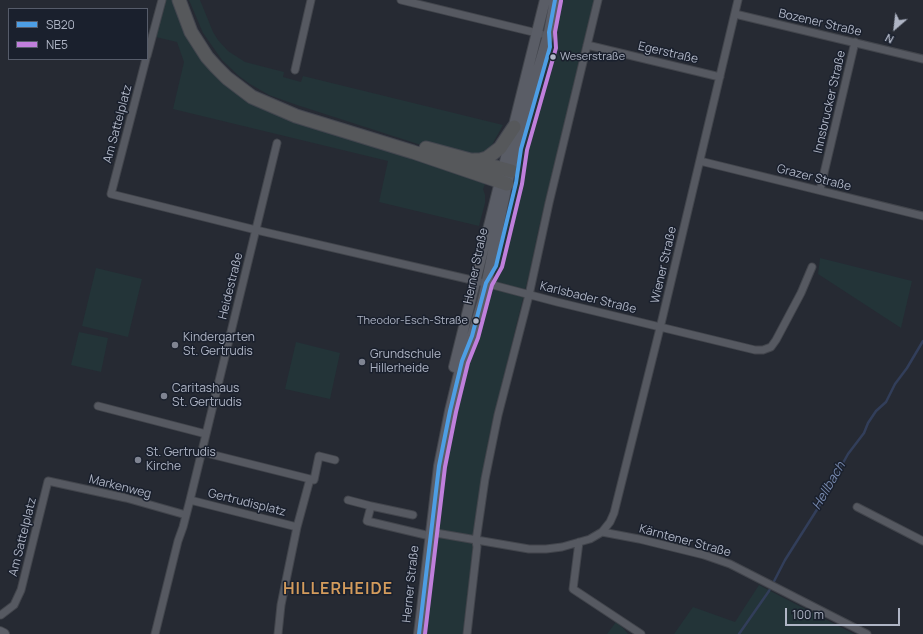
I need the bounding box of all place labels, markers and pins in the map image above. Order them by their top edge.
place label: Weserstraße [560,50,625,64]
marker: Weserstraße [548,52,558,62]
place label: Theodor-Esch-Straße [357,314,468,328]
marker: Theodor-Esch-Straße [471,316,481,326]
place label: Kindergarten St. Gertrudis [183,331,255,359]
marker: Kindergarten St. Gertrudis [170,340,180,350]
place label: Grundschule Hillerheide [370,348,441,376]
marker: Grundschule Hillerheide [357,357,367,367]
place label: Caritashaus St. Gertrudis [172,382,242,410]
marker: Caritashaus St. Gertrudis [159,391,169,401]
place label: St. Gertrudis Kirche [146,446,216,474]
marker: St. Gertrudis Kirche [133,455,143,465]

